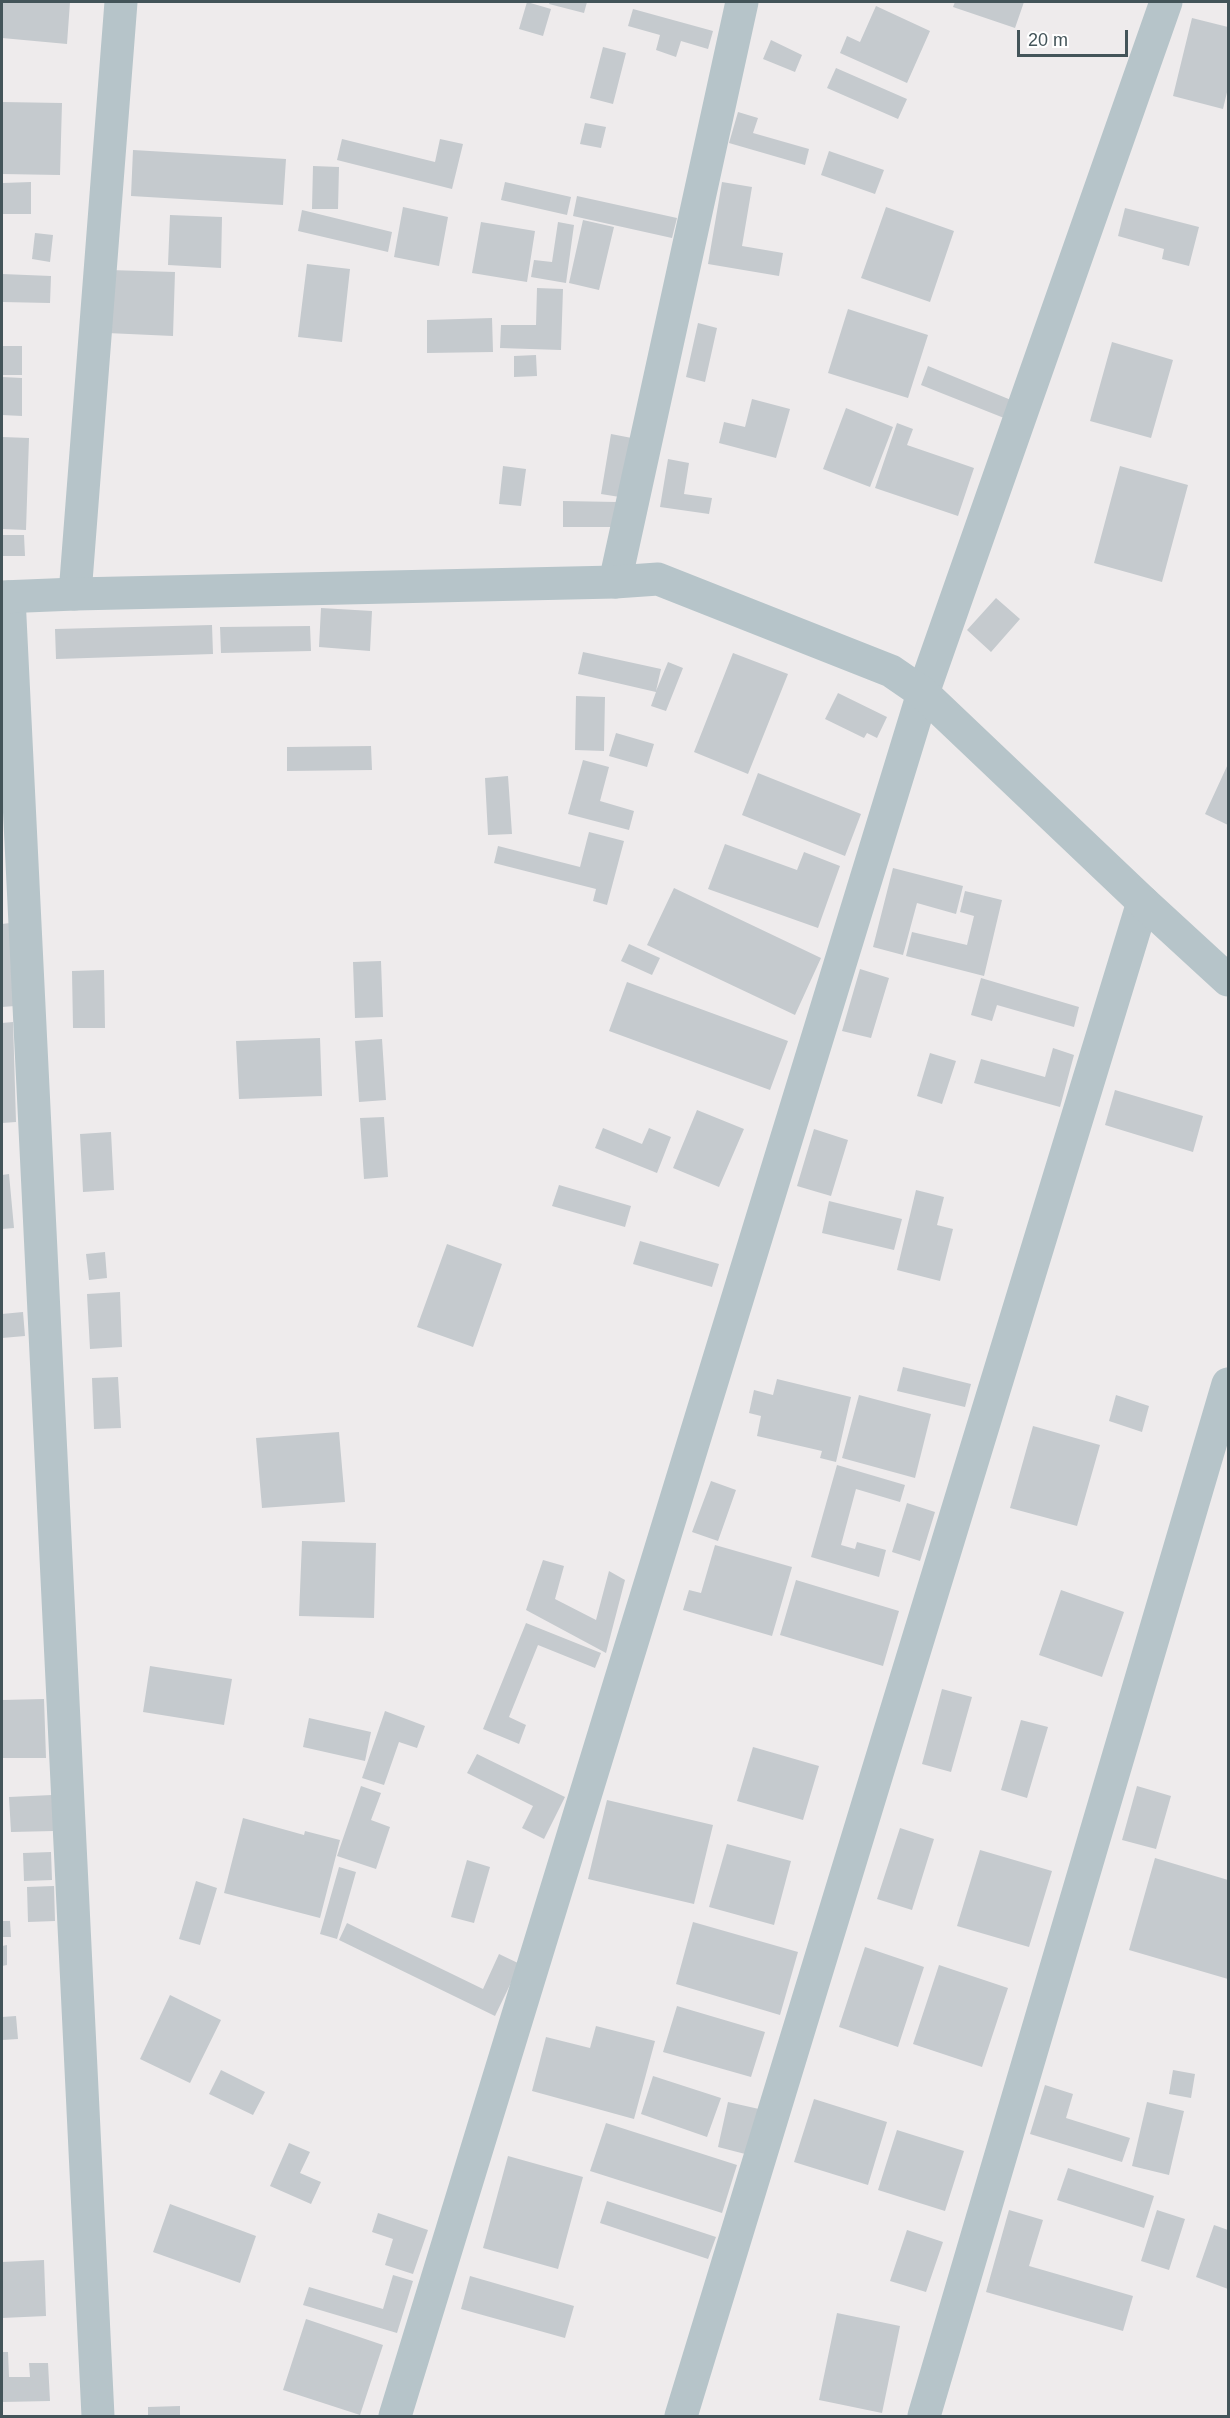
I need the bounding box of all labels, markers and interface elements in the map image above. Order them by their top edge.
scale bar [1020,18,1131,56]
text: 20 m [1028,30,1068,50]

